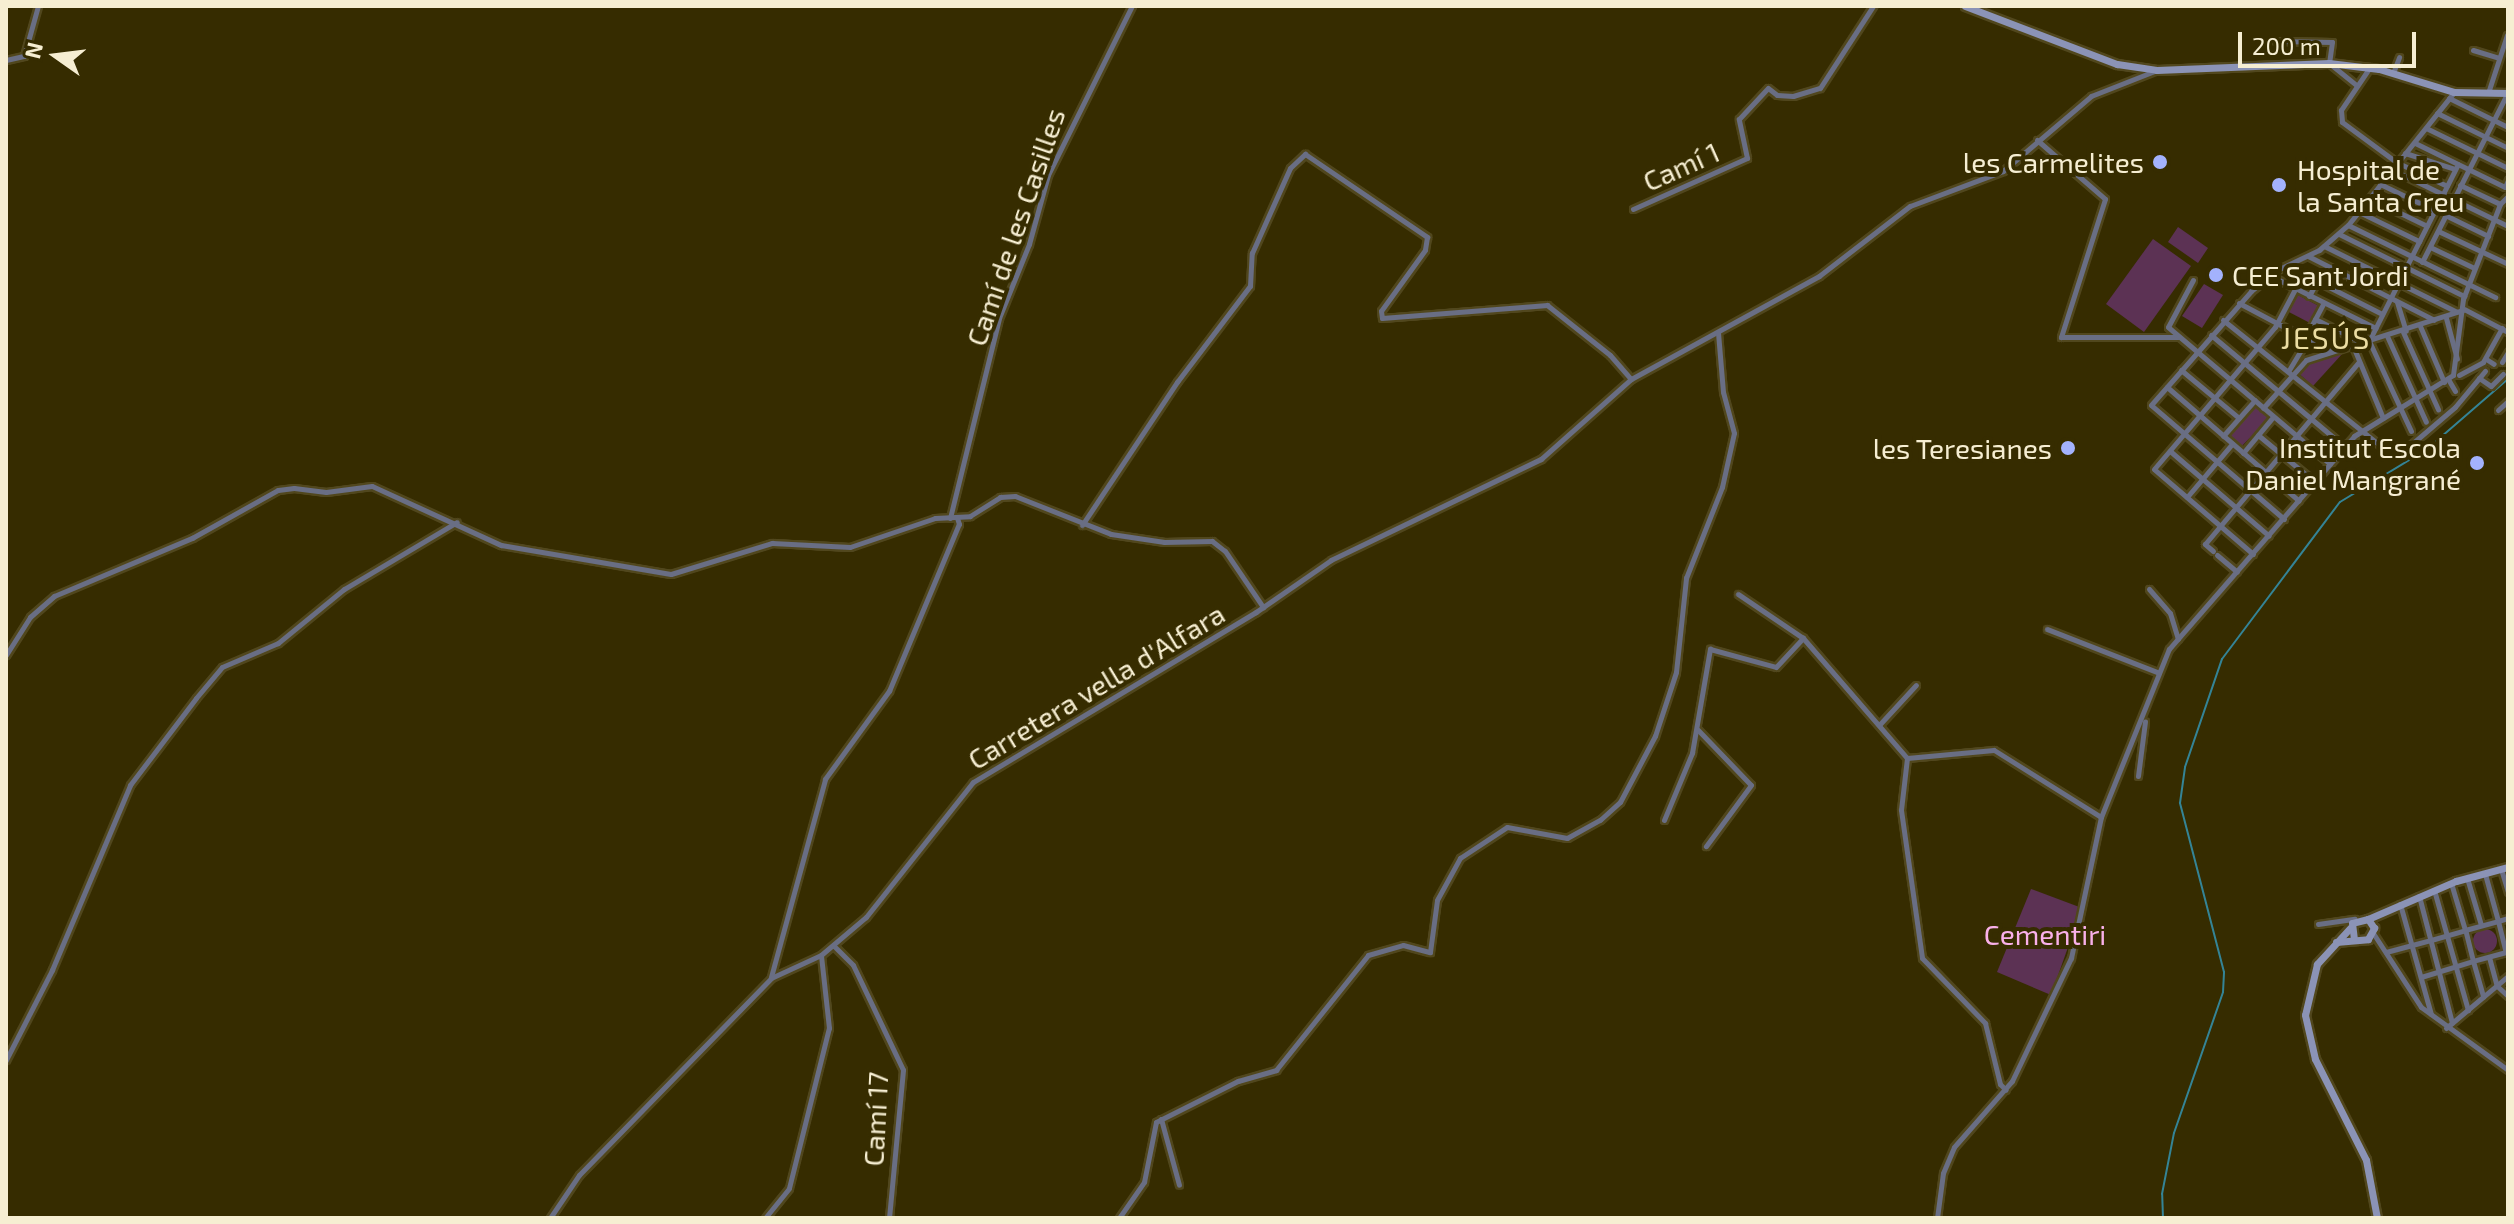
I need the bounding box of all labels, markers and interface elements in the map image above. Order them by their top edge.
north arrow [16,16,96,96]
scale bar [2242,16,2420,66]
text: 200 m [2252,31,2321,60]
text: N [18,39,47,61]
street label: Camí de les Casilles [959,104,1071,350]
street label: Camí 1 [1638,134,1724,198]
place label: les Carmelites [1963,145,2144,179]
place label: Hospital de la Santa Creu [2297,152,2464,218]
marker: les Carmelites [2151,153,2169,171]
marker: Hospital de la Santa Creu [2268,174,2290,196]
place label: CEE Sant Jordi [2232,258,2409,292]
marker: CEE Sant Jordi [2207,266,2225,284]
district label: JESÚS [2281,319,2371,355]
place label: Institut Escola Daniel Mangrané [2245,430,2461,496]
place label: les Teresianes [1872,431,2052,465]
marker: les Teresianes [2059,439,2077,457]
marker: Institut Escola Daniel Mangrané [2468,454,2486,472]
street label: Carretera vella d'Alfara [961,596,1231,776]
park label: Cementiri [1984,917,2106,951]
street label: Camí 17 [856,1071,894,1167]

